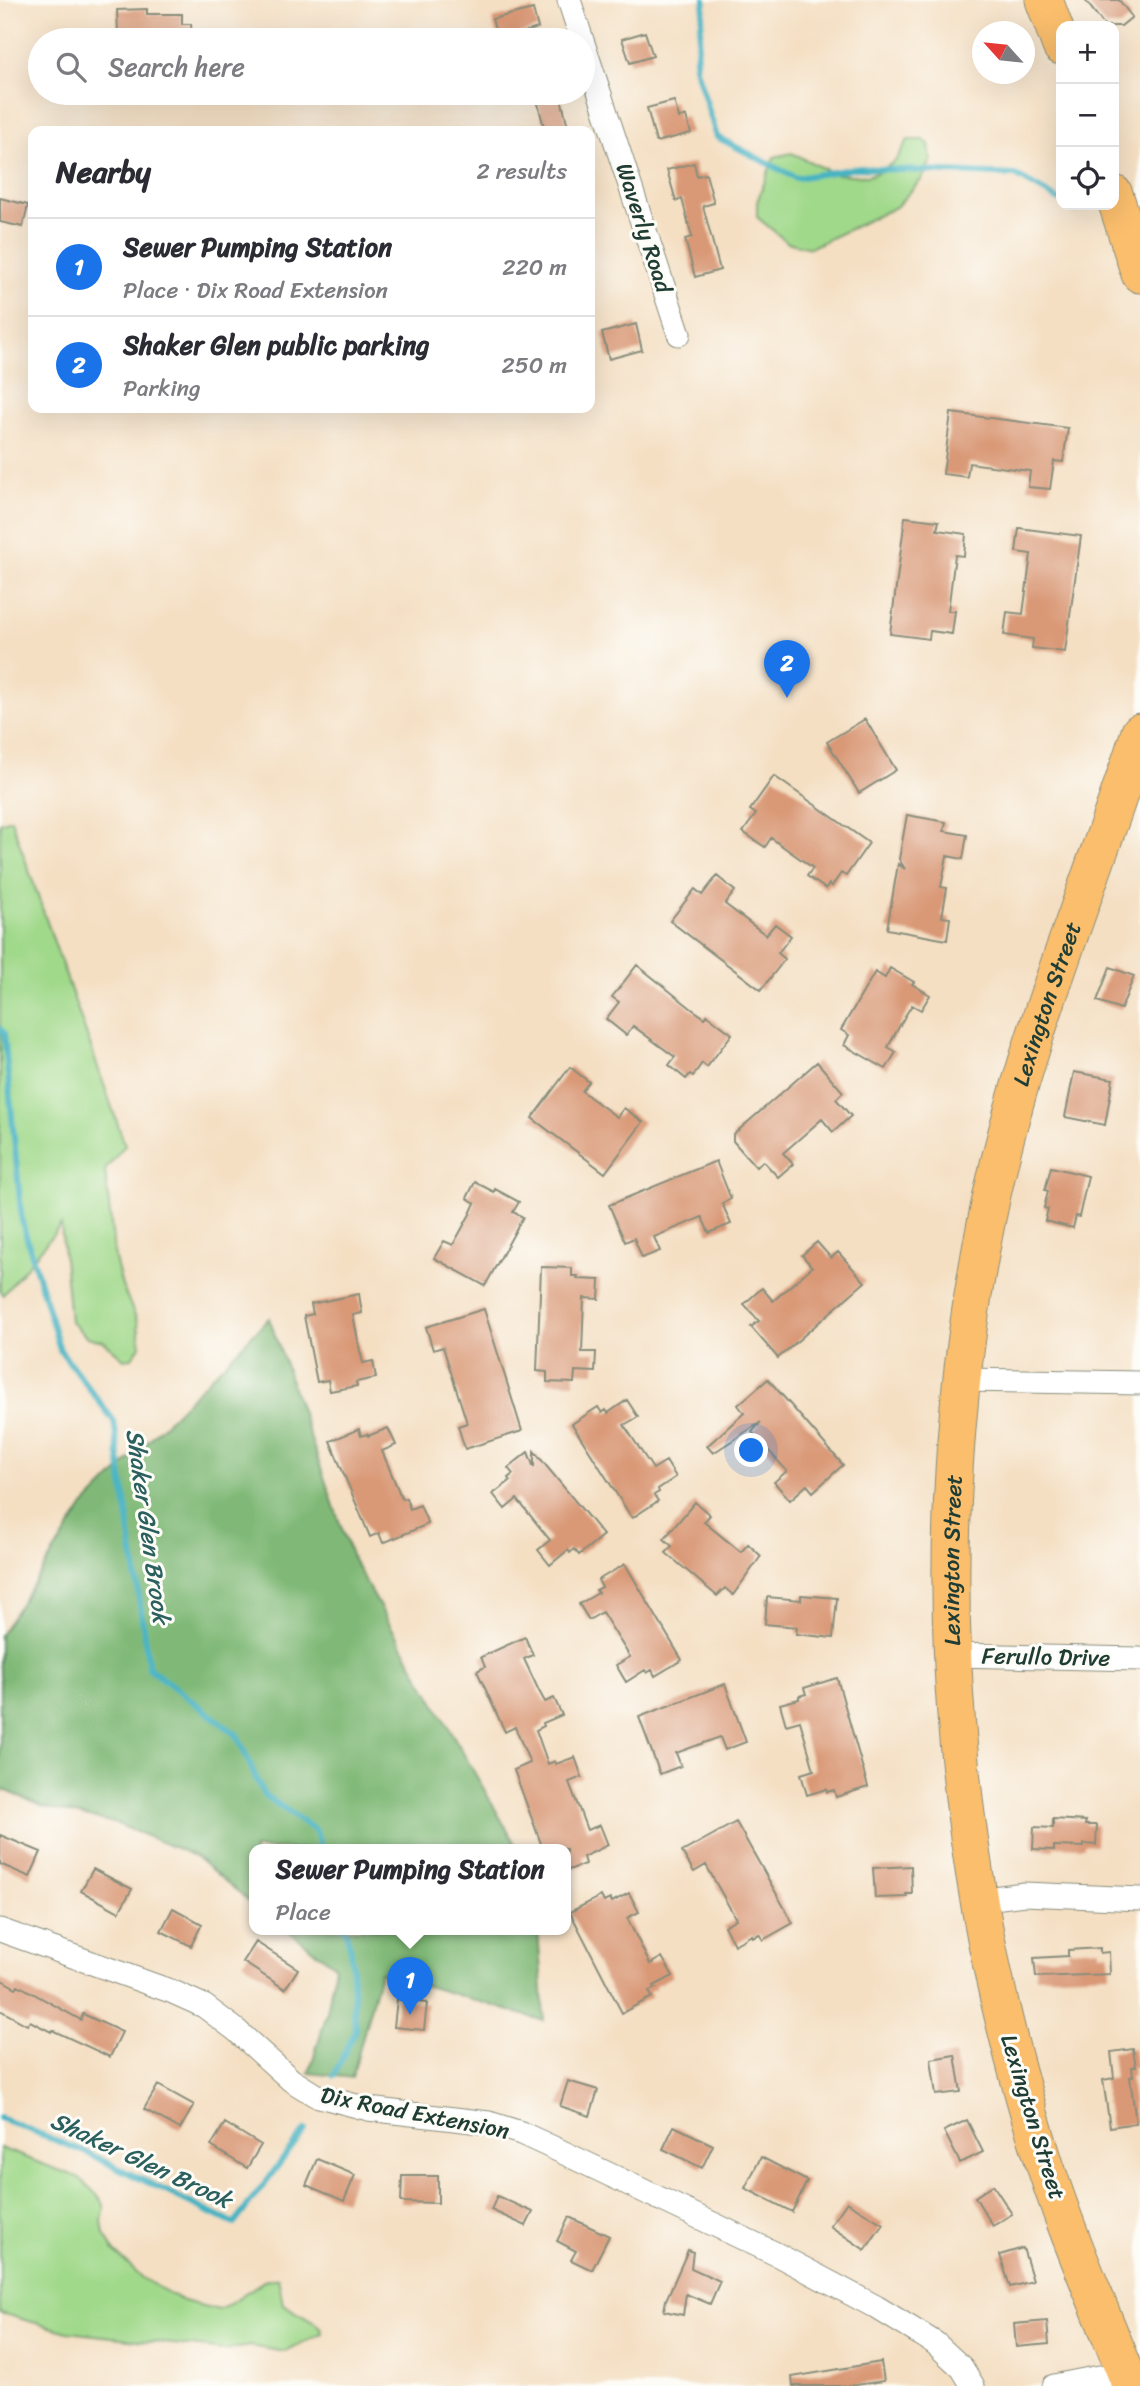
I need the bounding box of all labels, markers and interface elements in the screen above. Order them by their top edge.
north arrow [972,21,1035,84]
map controls [1056,21,1119,210]
button: + [1056,21,1119,84]
search box [28,28,595,105]
text: Search here [108,44,245,90]
icon: search [52,48,90,86]
button: − [1056,84,1119,147]
text: Nearby [56,145,151,199]
button: locate [1056,147,1119,210]
text: 2 results [476,151,567,192]
street label: Waverly Road [604,158,685,300]
text: Sewer Pumping Station [123,224,392,270]
text: 1 [74,247,84,288]
text: 220 m [502,247,567,288]
text: Place · Dix Road Extension [123,270,388,311]
text: Shaker Glen public parking [123,322,429,368]
text: 2 [72,345,86,386]
text: 250 m [501,345,567,386]
text: Parking [123,368,201,409]
pin: 2 [764,640,810,698]
street label: Lexington Street [1000,916,1093,1091]
water label: Shaker Glen Brook [114,1426,183,1629]
your location [734,1433,768,1467]
street label: Lexington Street [930,1473,974,1646]
street label: Ferullo Drive [981,1635,1111,1679]
popup [249,1844,571,1935]
text: Sewer Pumping Station [275,1846,545,1892]
text: Place [275,1892,331,1933]
pin: 1 [387,1957,433,2015]
street label: Lexington Street [988,2029,1078,2205]
street label: Dix Road Extension [317,2075,513,2151]
water label: Shaker Glen Brook [43,2100,242,2222]

